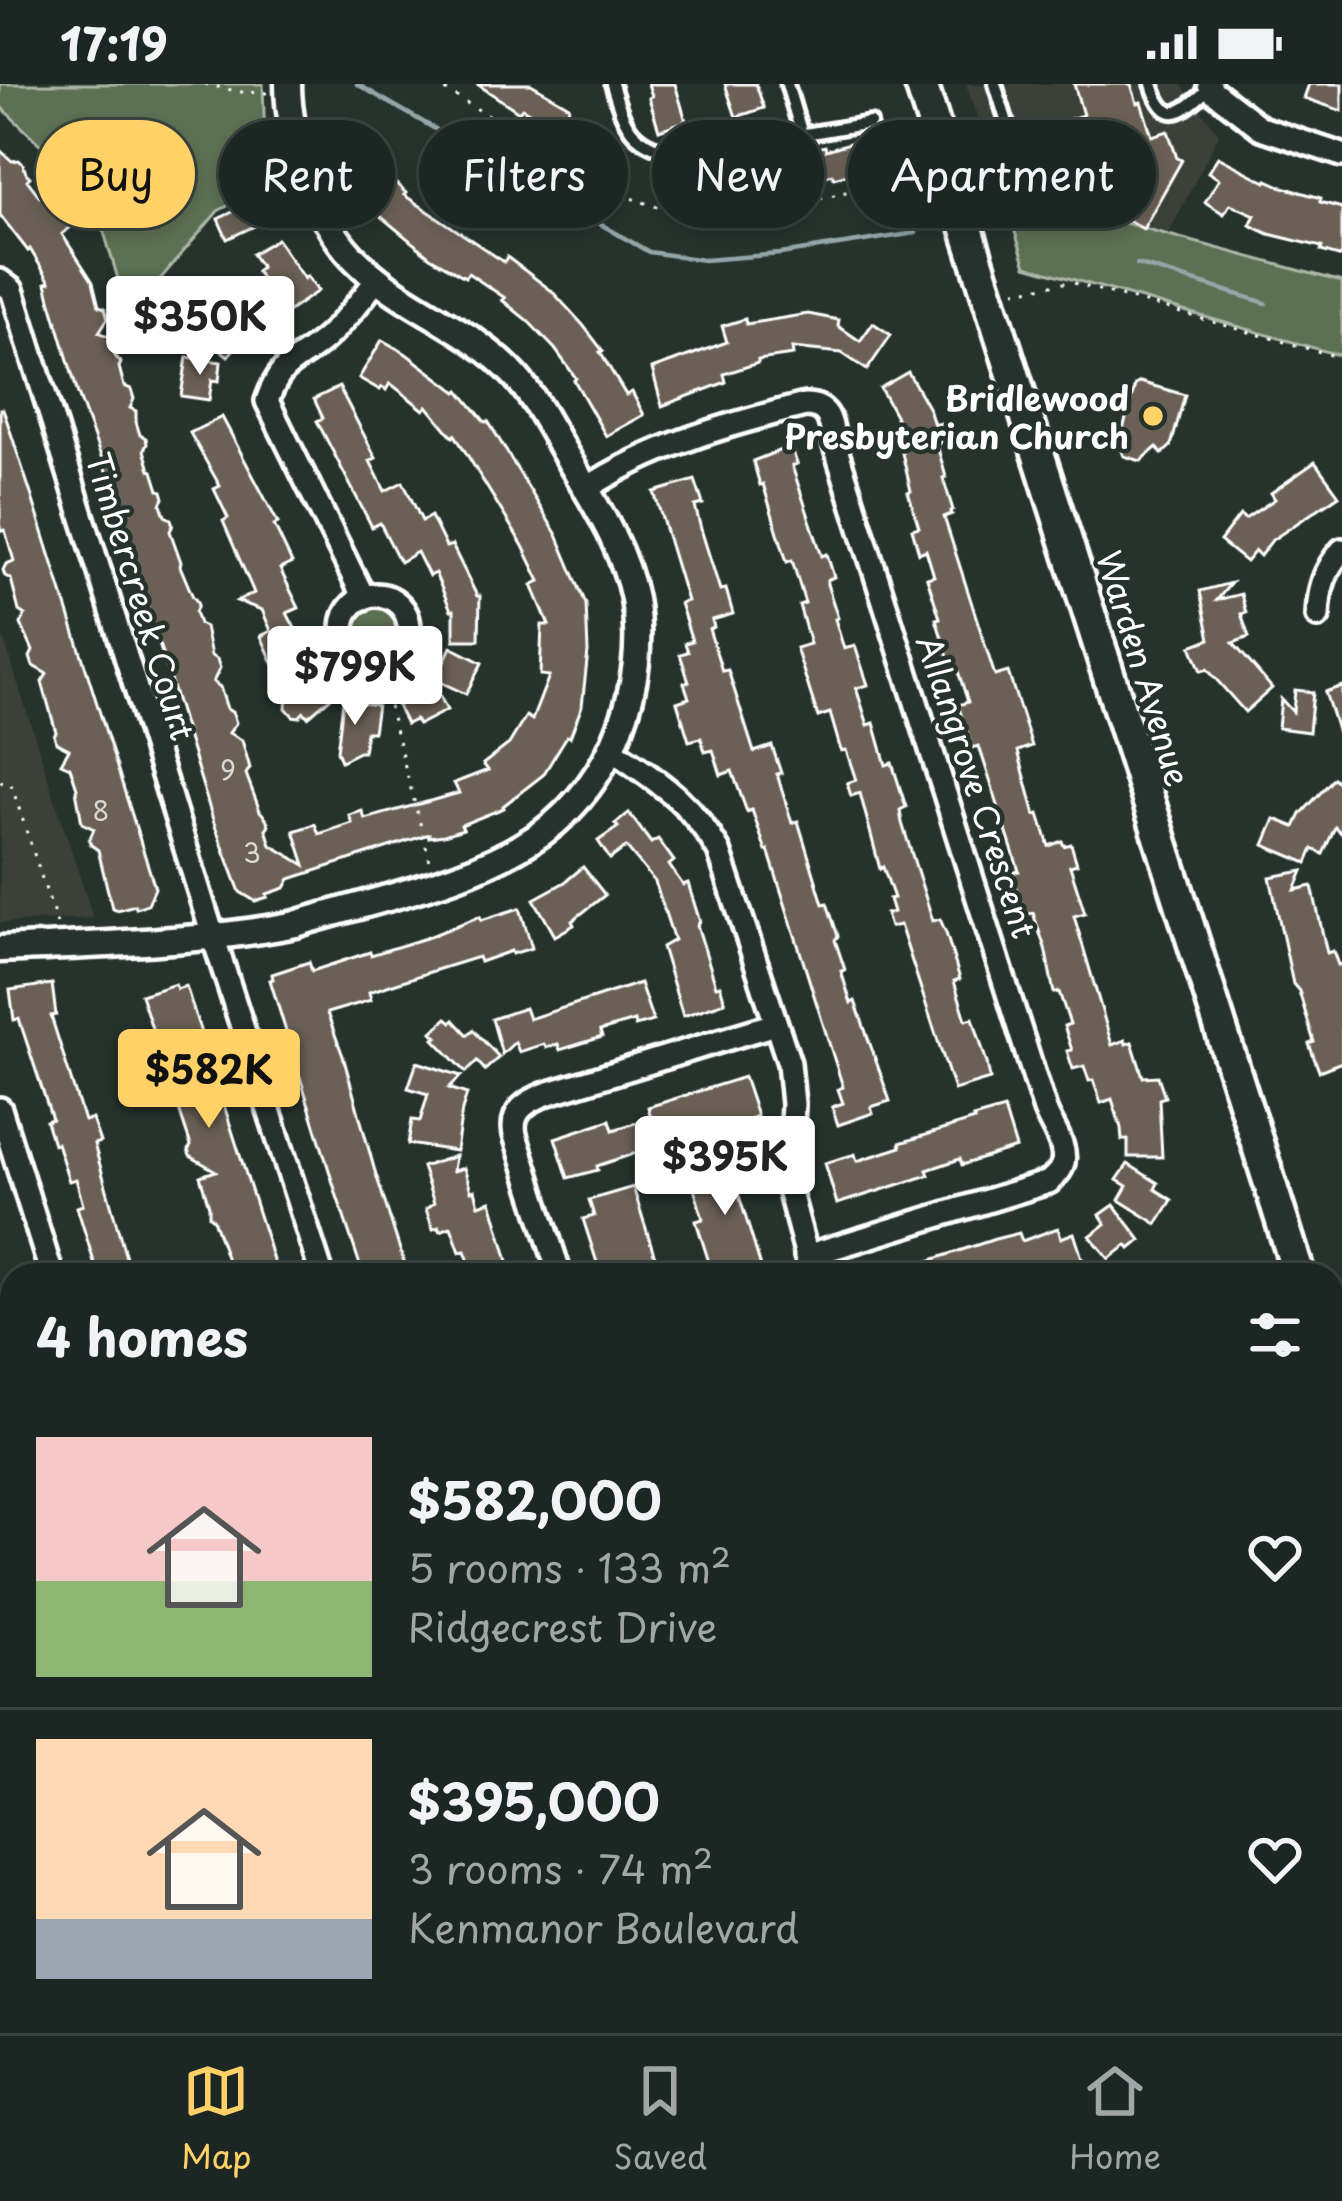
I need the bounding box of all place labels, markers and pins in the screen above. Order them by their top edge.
pin: $350K [116,276,284,378]
place label: Bridlewood Presbyterian Church [784,372,1129,460]
marker: Bridlewood Presbyterian Church [1140,403,1166,429]
pin: $799K [271,626,439,728]
pin: $582K [125,1029,293,1131]
pin: $395K [641,1116,809,1218]

